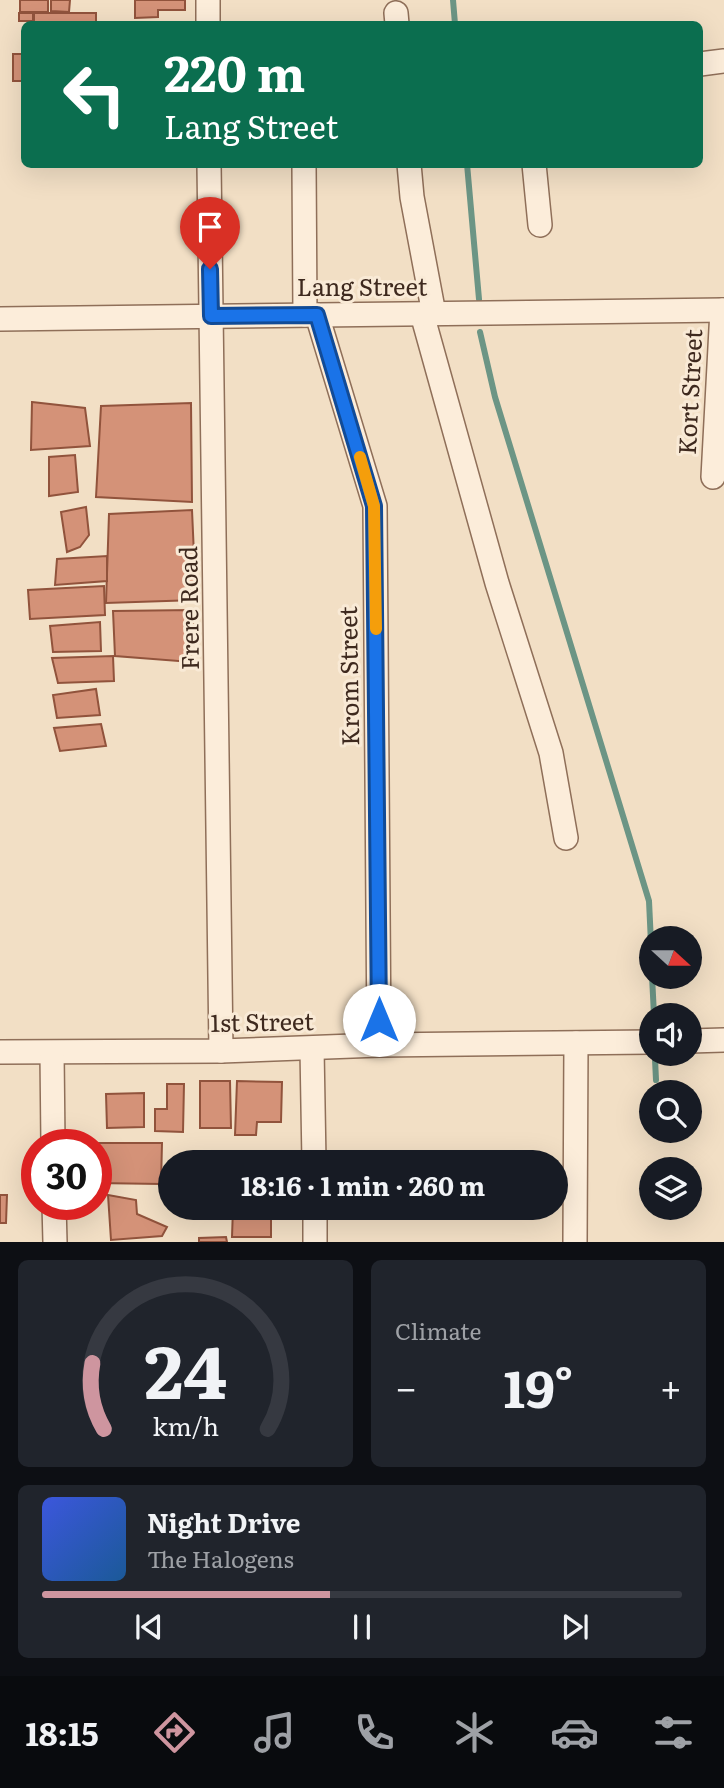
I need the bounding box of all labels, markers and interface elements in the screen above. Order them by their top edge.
text: 220 m [164,34,305,107]
icon: left [49,49,140,140]
text: Lang Street [164,101,338,149]
pin [180,197,240,269]
icon: arrive [191,208,229,246]
street label: Lang Street [297,268,428,303]
street label: Kort Street [668,328,709,456]
street label: Frere Road [169,545,206,670]
street label: Krom Street [329,606,366,746]
north arrow [639,926,702,989]
map controls [639,926,702,1220]
position arrow [342,983,416,1057]
street label: 1st Street [210,1002,314,1039]
button: sound [639,1003,702,1066]
button: search [639,1080,702,1143]
speed limit sign: 30 [21,1129,112,1220]
button: layers [639,1157,702,1220]
text: 18:16 · 1 min · 260 m [241,1165,485,1204]
text: Climate [395,1313,481,1347]
text: 24 [144,1314,227,1422]
text: 19° [504,1347,573,1424]
text: − [395,1357,417,1414]
text: + [660,1357,682,1414]
text: km/h [152,1407,219,1444]
text: Night Drive [147,1502,301,1541]
text: The Halogens [147,1541,294,1575]
icon: previous [130,1608,168,1646]
icon: pause [343,1608,381,1646]
icon: next [556,1608,594,1646]
text: 18:15 [25,1708,99,1756]
icon: directions [150,1708,199,1757]
icon: music [250,1708,299,1757]
icon: phone [350,1708,399,1757]
icon: climate [450,1708,499,1757]
icon: car [550,1708,599,1757]
icon: filters [649,1708,698,1757]

